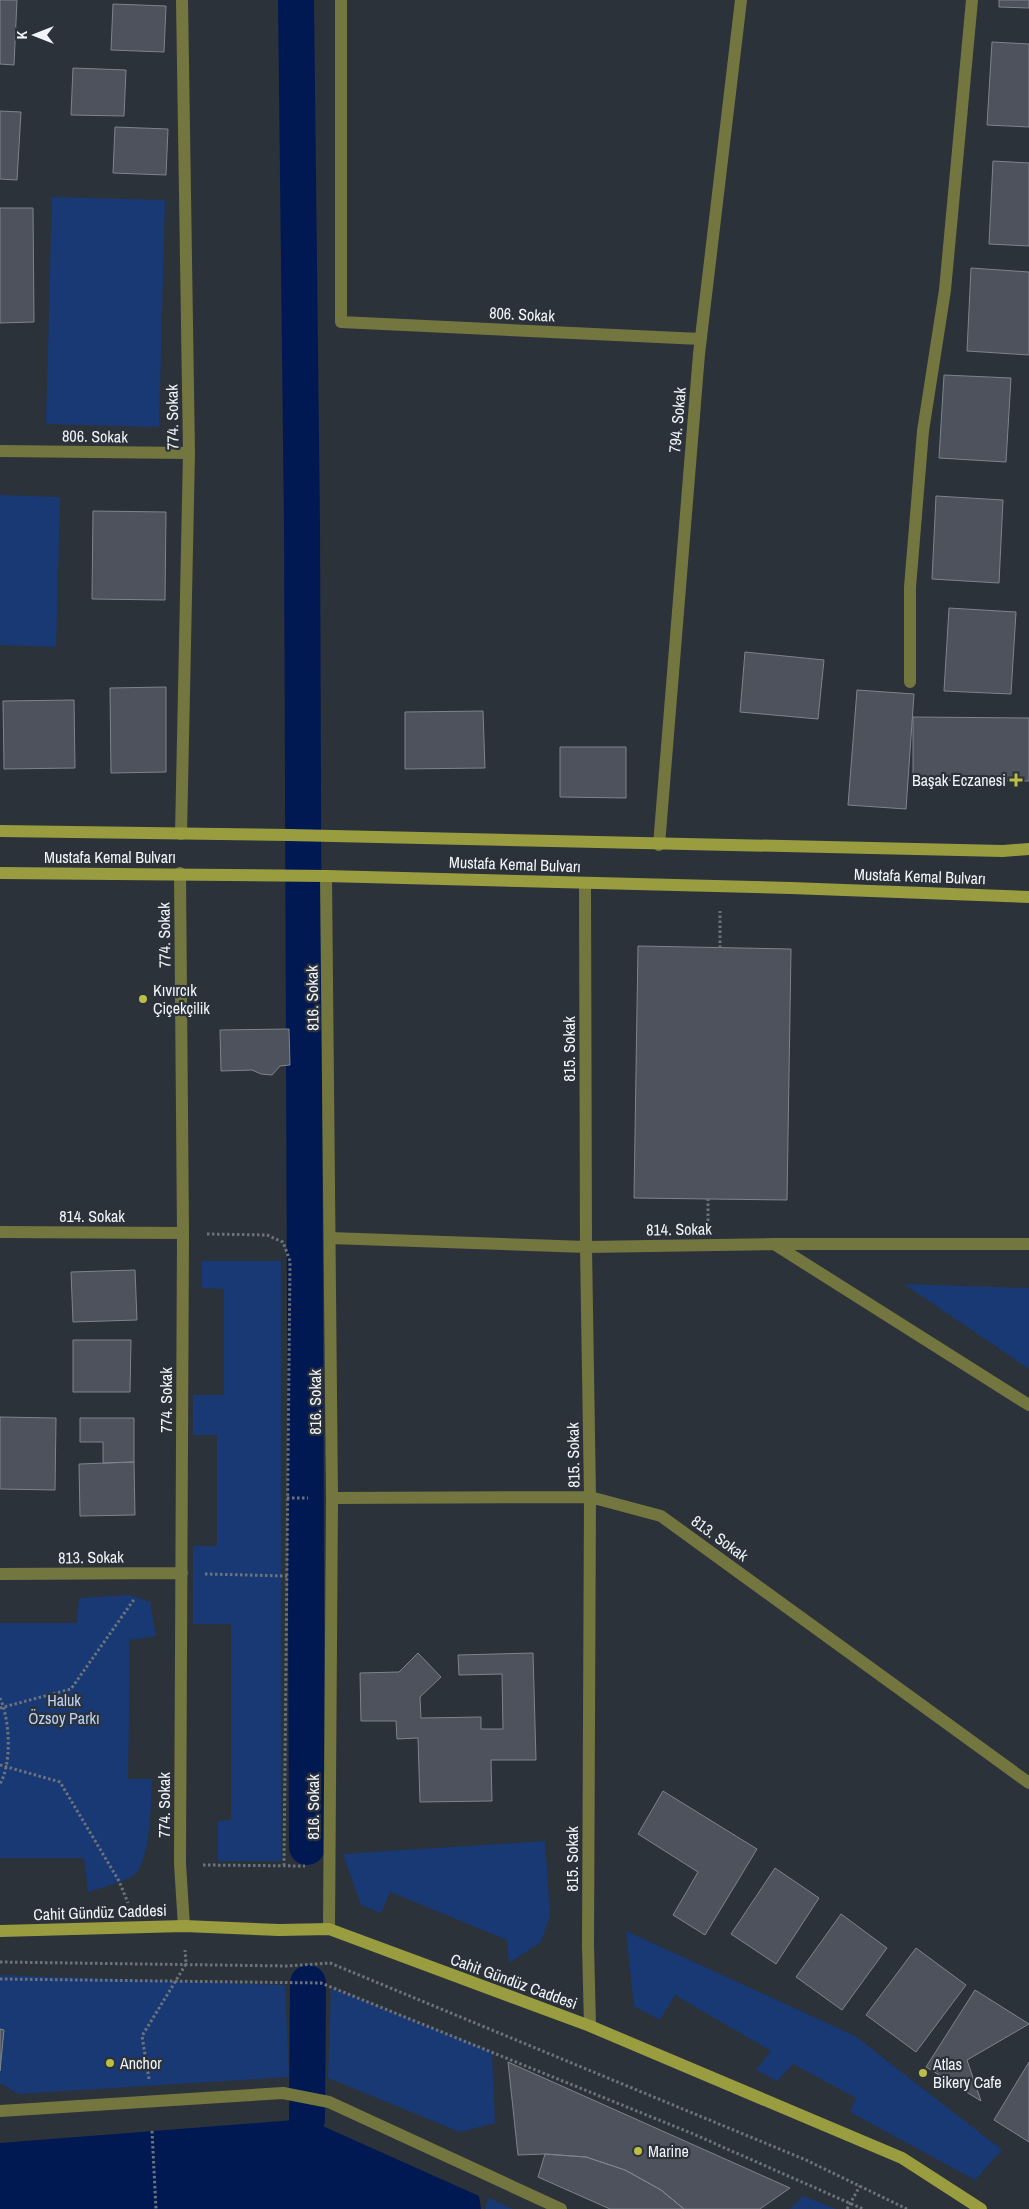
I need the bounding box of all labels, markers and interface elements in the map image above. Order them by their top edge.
north arrow [10,10,60,60]
text: K [13,30,31,39]
street label: 806. Sokak [489,301,556,327]
street label: 774. Sokak [160,384,184,450]
street label: 794. Sokak [663,386,691,454]
street label: 806. Sokak [62,424,128,448]
place label: Başak Eczanesi [912,769,1006,791]
marker: Başak Eczanesi [1010,774,1022,786]
street label: Mustafa Kemal Bulvarı [44,846,176,868]
street label: Mustafa Kemal Bulvarı [449,851,581,877]
street label: Mustafa Kemal Bulvarı [854,863,986,889]
street label: 774. Sokak [152,902,176,968]
street label: 816. Sokak [300,965,324,1031]
place label: Kıvırcık Çiçekçilik [153,979,210,1019]
marker: Kıvırcık Çiçekçilik [137,993,149,1005]
street label: 815. Sokak [558,1016,580,1082]
street label: 814. Sokak [59,1205,125,1227]
street label: 814. Sokak [646,1217,712,1241]
street label: 774. Sokak [155,1367,177,1433]
street label: 816. Sokak [304,1369,326,1435]
street label: 815. Sokak [561,1422,585,1488]
street label: 813. Sokak [687,1510,753,1566]
street label: 813. Sokak [58,1545,124,1569]
park label: Haluk Özsoy Parkı [28,1689,100,1729]
street label: 774. Sokak [153,1772,175,1838]
street label: 816. Sokak [302,1774,324,1840]
street label: 815. Sokak [561,1826,583,1892]
street label: Cahit Gündüz Caddesi [33,1899,167,1925]
street label: Cahit Gündüz Caddesi [448,1948,580,2014]
place label: Anchor [119,2052,162,2074]
place label: Atlas Bikery Cafe [932,2053,1002,2093]
marker: Anchor [104,2057,116,2069]
marker: Atlas Bikery Cafe [917,2067,929,2079]
place label: Marine [648,2140,689,2162]
marker: Marine [632,2145,644,2157]

